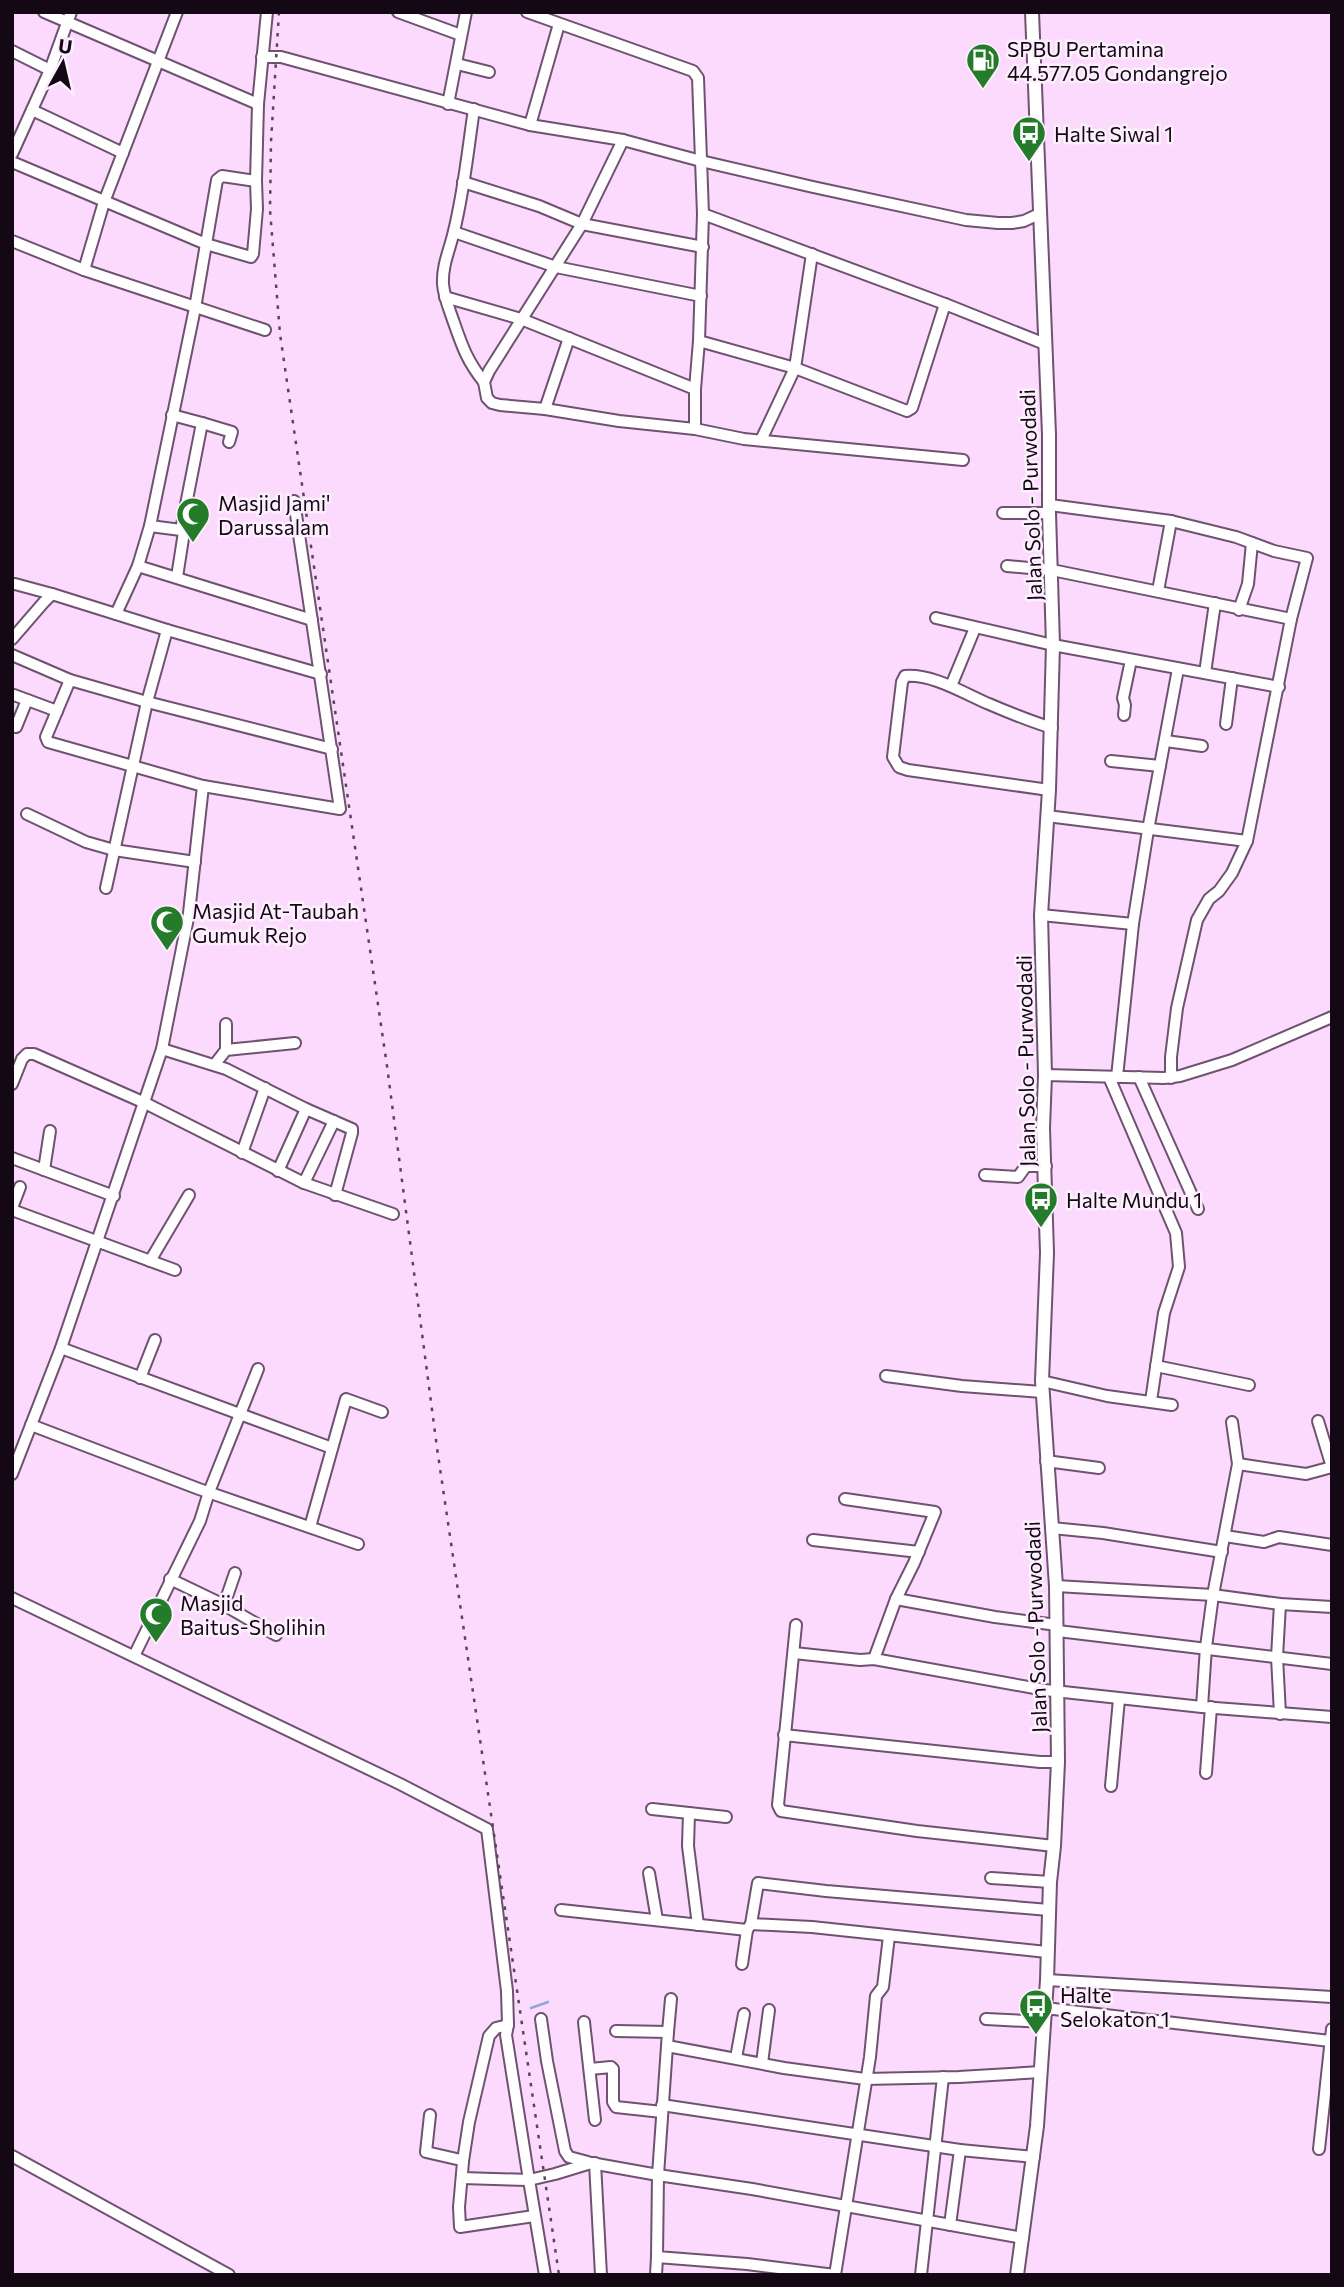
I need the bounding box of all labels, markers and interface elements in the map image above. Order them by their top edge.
north arrow [28,28,98,98]
text: U [57,33,74,58]
place label: SPBU Pertamina 44.577.05 Gondangrejo [1007,36,1228,85]
fuel station icon: SPBU Pertamina 44.577.05 Gondangrejo [964,41,1002,90]
bus stop icon: Halte Siwal 1 [1010,114,1048,163]
place label: Halte Siwal 1 [1054,121,1173,146]
street label: Jalan Solo - Purwodadi [1014,389,1046,601]
place label: Masjid Jami' Darussalam [218,490,330,539]
mosque icon: Masjid Jami' Darussalam [174,495,212,544]
place label: Masjid At-Taubah Gumuk Rejo [192,898,359,947]
mosque icon: Masjid At-Taubah Gumuk Rejo [148,903,186,952]
street label: Jalan Solo - Purwodadi [1011,955,1039,1167]
bus stop icon: Halte Mundu 1 [1022,1180,1060,1229]
place label: Halte Mundu 1 [1066,1187,1202,1212]
street label: Jalan Solo - Purwodadi [1019,1521,1051,1733]
place label: Masjid Baitus-Sholihin [180,1590,326,1639]
mosque icon: Masjid Baitus-Sholihin [137,1595,175,1644]
place label: Halte Selokaton 1 [1060,1982,1170,2031]
bus stop icon: Halte Selokaton 1 [1017,1987,1055,2036]

